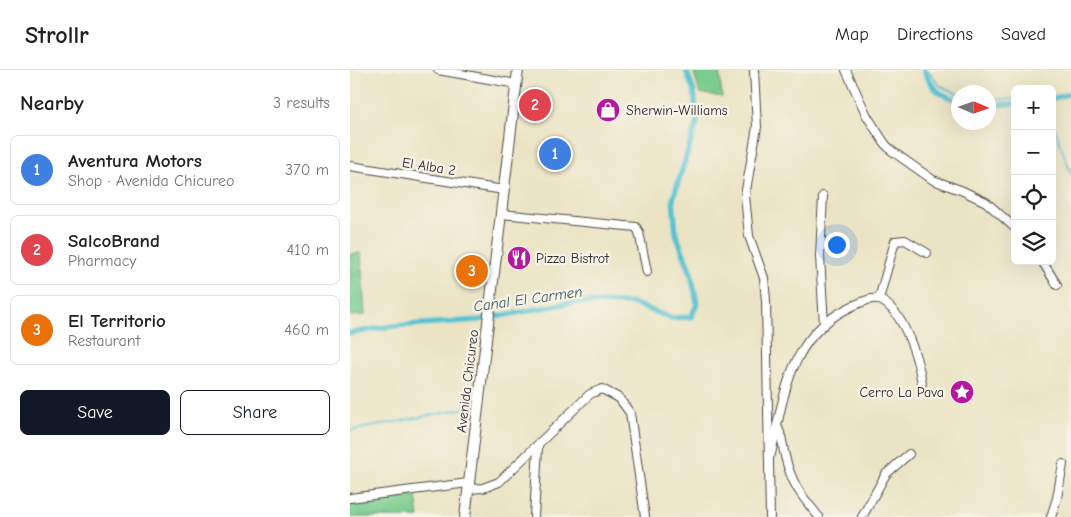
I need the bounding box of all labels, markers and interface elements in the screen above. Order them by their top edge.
text: Strollr [25,21,89,49]
text: Map [835,24,869,45]
text: Directions [897,24,973,45]
text: Saved [1001,24,1046,45]
north arrow [951,85,996,130]
map controls [1011,85,1056,265]
button: + [1011,85,1056,130]
pin: 2 [519,86,551,124]
text: Nearby [20,91,84,115]
text: 3 results [273,94,330,112]
shop icon: Sherwin-Williams [595,97,621,123]
place label: Sherwin-Williams [626,102,728,119]
button: − [1011,130,1056,175]
pin: 1 [539,135,571,173]
text: Aventura Motors [68,150,202,172]
street label: El Alba 2 [401,154,457,179]
text: 1 [34,161,40,179]
text: 370 m [285,161,329,179]
text: Shop · Avenida Chicureo [68,172,235,190]
button: locate [1011,175,1056,220]
button: layers [1011,220,1056,265]
text: SalcoBrand [68,230,160,252]
your location [824,232,850,258]
text: 2 [33,241,41,259]
text: 410 m [287,241,329,259]
restaurant icon: Pizza Bistrot [506,245,532,271]
place label: Pizza Bistrot [536,250,610,267]
text: Pharmacy [68,252,137,270]
pin: 3 [456,252,488,290]
water label: Canal El Carmen [472,282,584,316]
text: El Territorio [68,310,166,332]
text: 3 [33,321,41,339]
text: 460 m [284,321,329,339]
street label: Avenida Chicureo [453,328,482,434]
text: Restaurant [68,332,140,350]
place icon: Cerro La Pava [949,379,975,405]
place label: Cerro La Pava [859,384,944,401]
button: Save [20,390,170,435]
button: Share [180,390,330,435]

